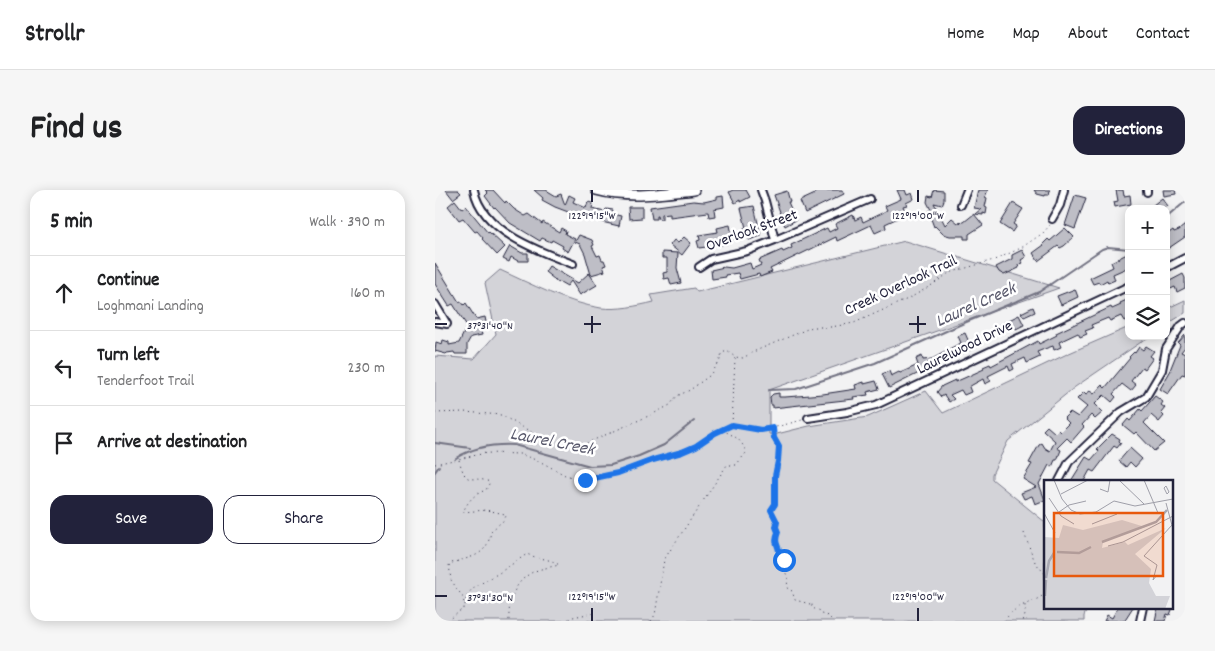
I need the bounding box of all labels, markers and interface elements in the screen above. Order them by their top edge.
text: Strollr [25,18,84,52]
text: Home [947,22,984,47]
text: Map [1012,22,1040,47]
text: About [1068,22,1108,47]
text: Contact [1136,22,1190,47]
text: Find us [30,105,122,155]
button: Directions [1073,106,1185,155]
street label: Overlook Street [703,204,801,258]
map controls [1125,205,1170,340]
button: + [1125,205,1170,250]
text: 5 min [50,208,93,238]
text: 122°19'15"W [569,208,616,225]
text: 122°19'00"W [892,208,944,225]
text: Walk · 390 m [309,211,385,234]
street label: Creek Overlook Trail [841,250,961,322]
button: − [1125,250,1170,295]
text: Continue [97,268,159,295]
water label: Laurel Creek [932,277,1022,335]
icon: ahead [50,279,78,307]
text: 160 m [350,282,385,305]
text: Loghmani Landing [97,295,204,318]
button: layers [1125,295,1170,340]
street label: Laurelwood Drive [913,315,1017,381]
text: 37°31'40"N [467,318,513,335]
text: Turn left [97,343,160,370]
icon: left [50,354,78,382]
text: 230 m [348,357,385,380]
text: Tenderfoot Trail [97,370,194,393]
water label: Laurel Creek [508,423,598,464]
icon: arrive [50,429,78,457]
text: Arrive at destination [97,430,247,457]
route end [574,469,597,492]
inset map [1044,480,1173,608]
button: Save [50,495,213,544]
button: Share [223,495,385,544]
route start [773,549,796,572]
text: 122°19'15"W [569,589,616,606]
text: 122°19'00"W [892,589,944,606]
text: 37°31'30"N [467,590,513,607]

